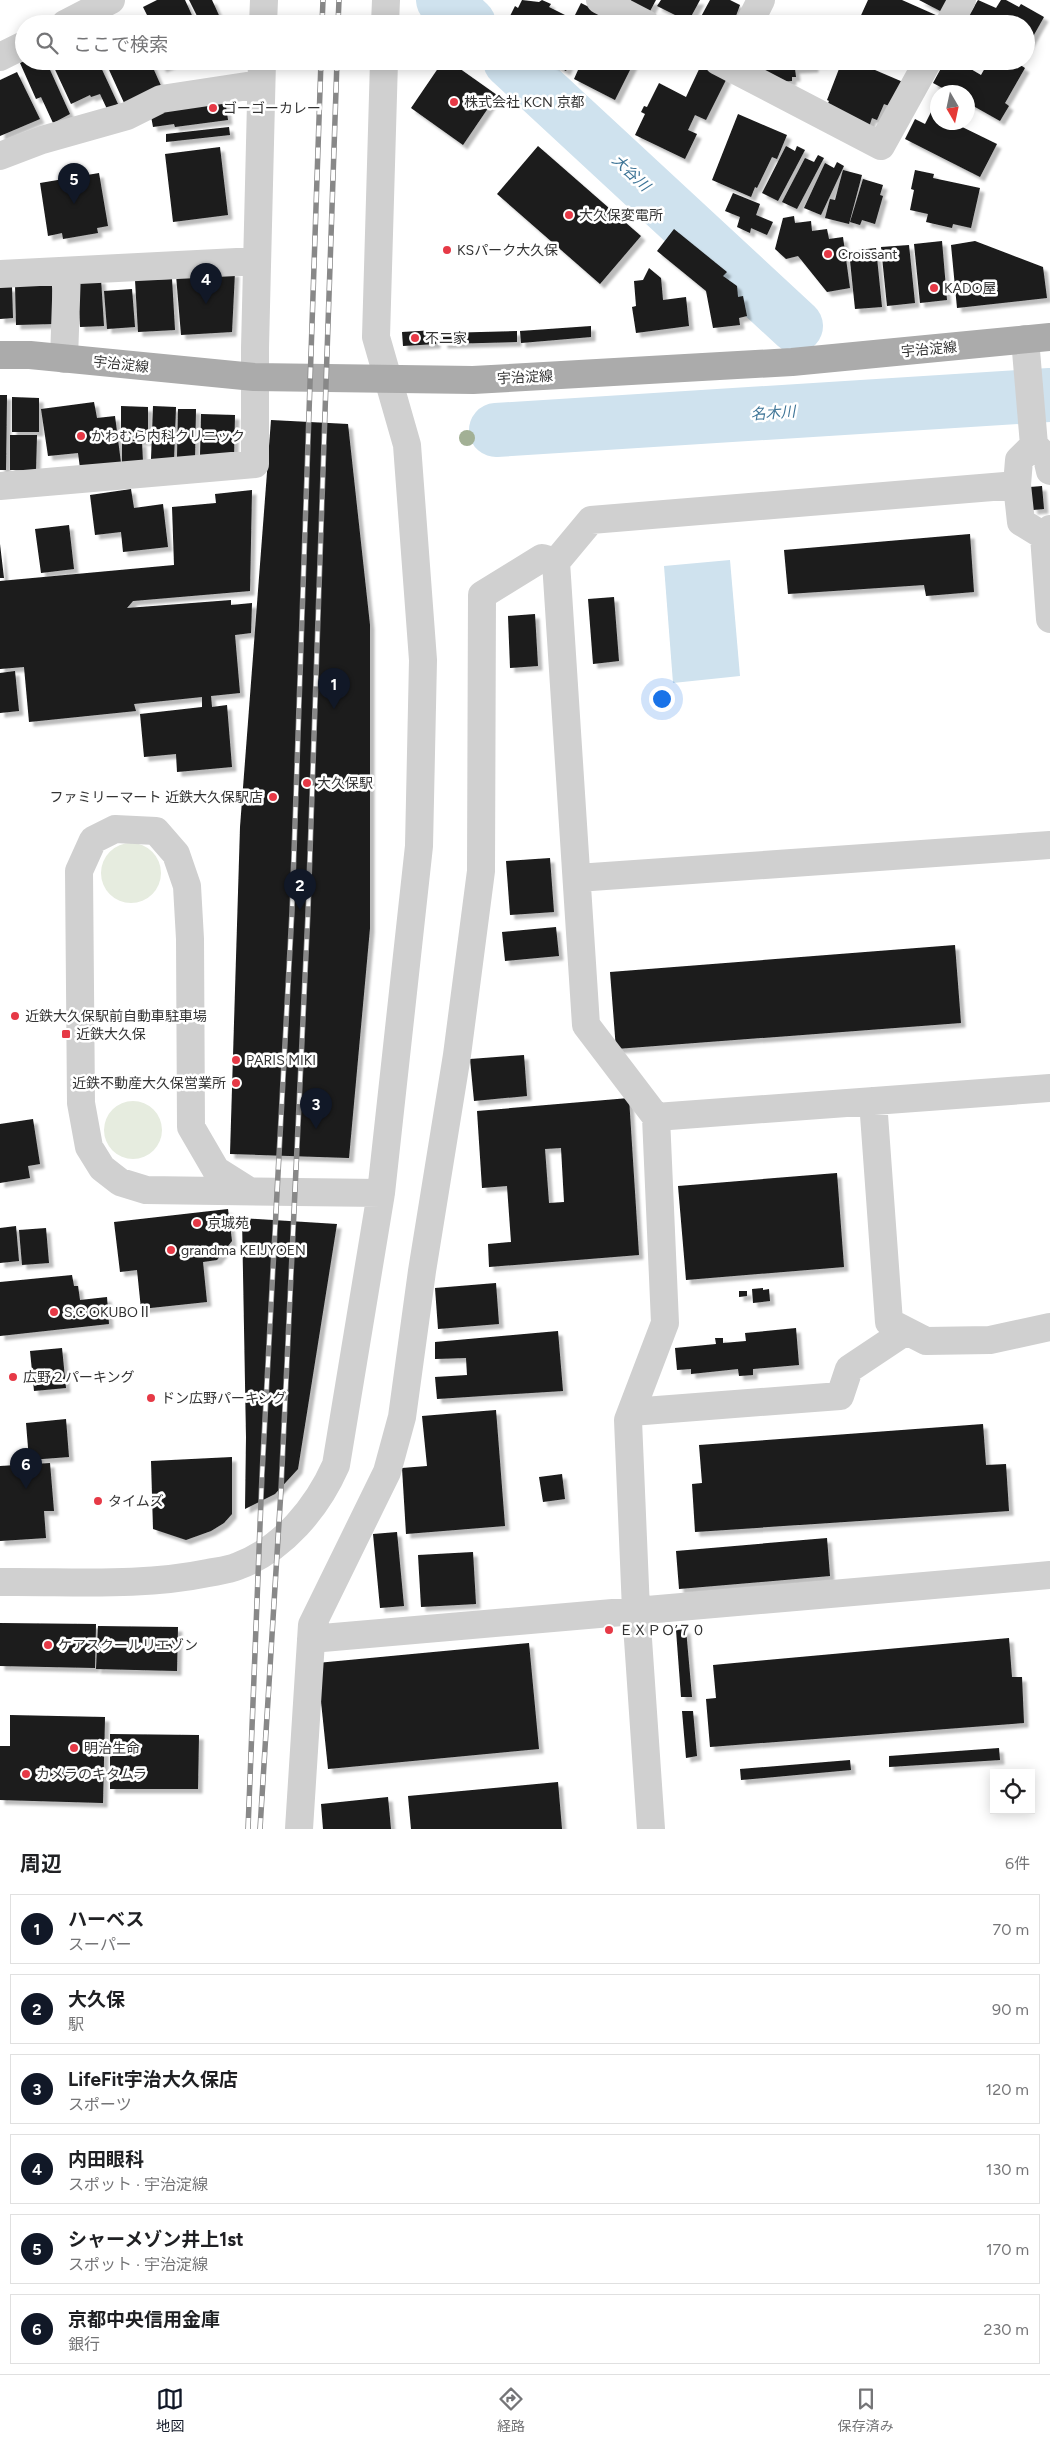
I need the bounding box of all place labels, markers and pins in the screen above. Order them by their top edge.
place label: 株式会社 KCN 京都 [464,94,584,111]
marker: 株式会社 KCN 京都 [448,96,460,108]
place label: ゴーゴーカレー [223,100,321,117]
marker: ゴーゴーカレー [207,102,219,114]
pin: 5 [58,163,90,204]
place label: 大久保変電所 [579,207,663,224]
marker: 大久保変電所 [563,209,575,221]
place label: KSパーク大久保 [457,242,558,259]
marker: KSパーク大久保 [441,244,453,256]
place label: Croissant [838,246,897,263]
marker: Croissant [822,248,834,260]
pin: 4 [190,263,222,304]
place label: KADO屋 [944,280,997,297]
marker: KADO屋 [928,282,940,294]
place label: 不二家 [425,330,467,347]
marker: 不二家 [409,332,421,344]
place label: かわむら内科クリニック [91,428,245,445]
marker: かわむら内科クリニック [75,430,87,442]
pin: 1 [318,668,350,709]
place label: 大久保駅 [317,775,373,792]
marker: 大久保駅 [301,777,313,789]
place label: ファミリーマート 近鉄大久保駅店 [50,789,263,806]
marker: ファミリーマート 近鉄大久保駅店 [267,791,279,803]
pin: 2 [284,869,316,910]
place label: 近鉄大久保駅前自動車駐車場 [25,1008,207,1025]
marker: 近鉄大久保駅前自動車駐車場 [9,1010,21,1022]
place label: 近鉄大久保 [76,1026,146,1043]
marker: 近鉄大久保 [60,1028,72,1040]
place label: PARIS MIKI [246,1052,316,1069]
marker: PARIS MIKI [230,1054,242,1066]
place label: 近鉄不動産大久保営業所 [72,1075,226,1092]
marker: 近鉄不動産大久保営業所 [230,1077,242,1089]
pin: 3 [300,1088,332,1129]
place label: 京城苑 [207,1215,249,1232]
marker: 京城苑 [191,1217,203,1229]
place label: grandma KEIJYOEN [181,1242,306,1259]
marker: grandma KEIJYOEN [165,1244,177,1256]
place label: S.C OKUBOⅡ [64,1304,152,1321]
marker: S.C OKUBOⅡ [48,1306,60,1318]
place label: 広野２パーキング [23,1369,135,1386]
marker: 広野２パーキング [7,1371,19,1383]
place label: ドン広野パーキング [161,1390,287,1407]
marker: ドン広野パーキング [145,1392,157,1404]
pin: 6 [10,1448,42,1489]
place label: タイムズ [108,1493,164,1510]
marker: タイムズ [92,1495,104,1507]
place label: ＥＸＰＯ’７０ [619,1622,706,1639]
marker: ＥＸＰＯ’７０ [603,1624,615,1636]
place label: ケアスクールリエゾン [58,1637,198,1654]
marker: ケアスクールリエゾン [42,1639,54,1651]
place label: 明治生命 [84,1740,140,1757]
marker: 明治生命 [68,1742,80,1754]
place label: カメラのキタムラ [36,1766,147,1783]
marker: カメラのキタムラ [20,1768,32,1780]

